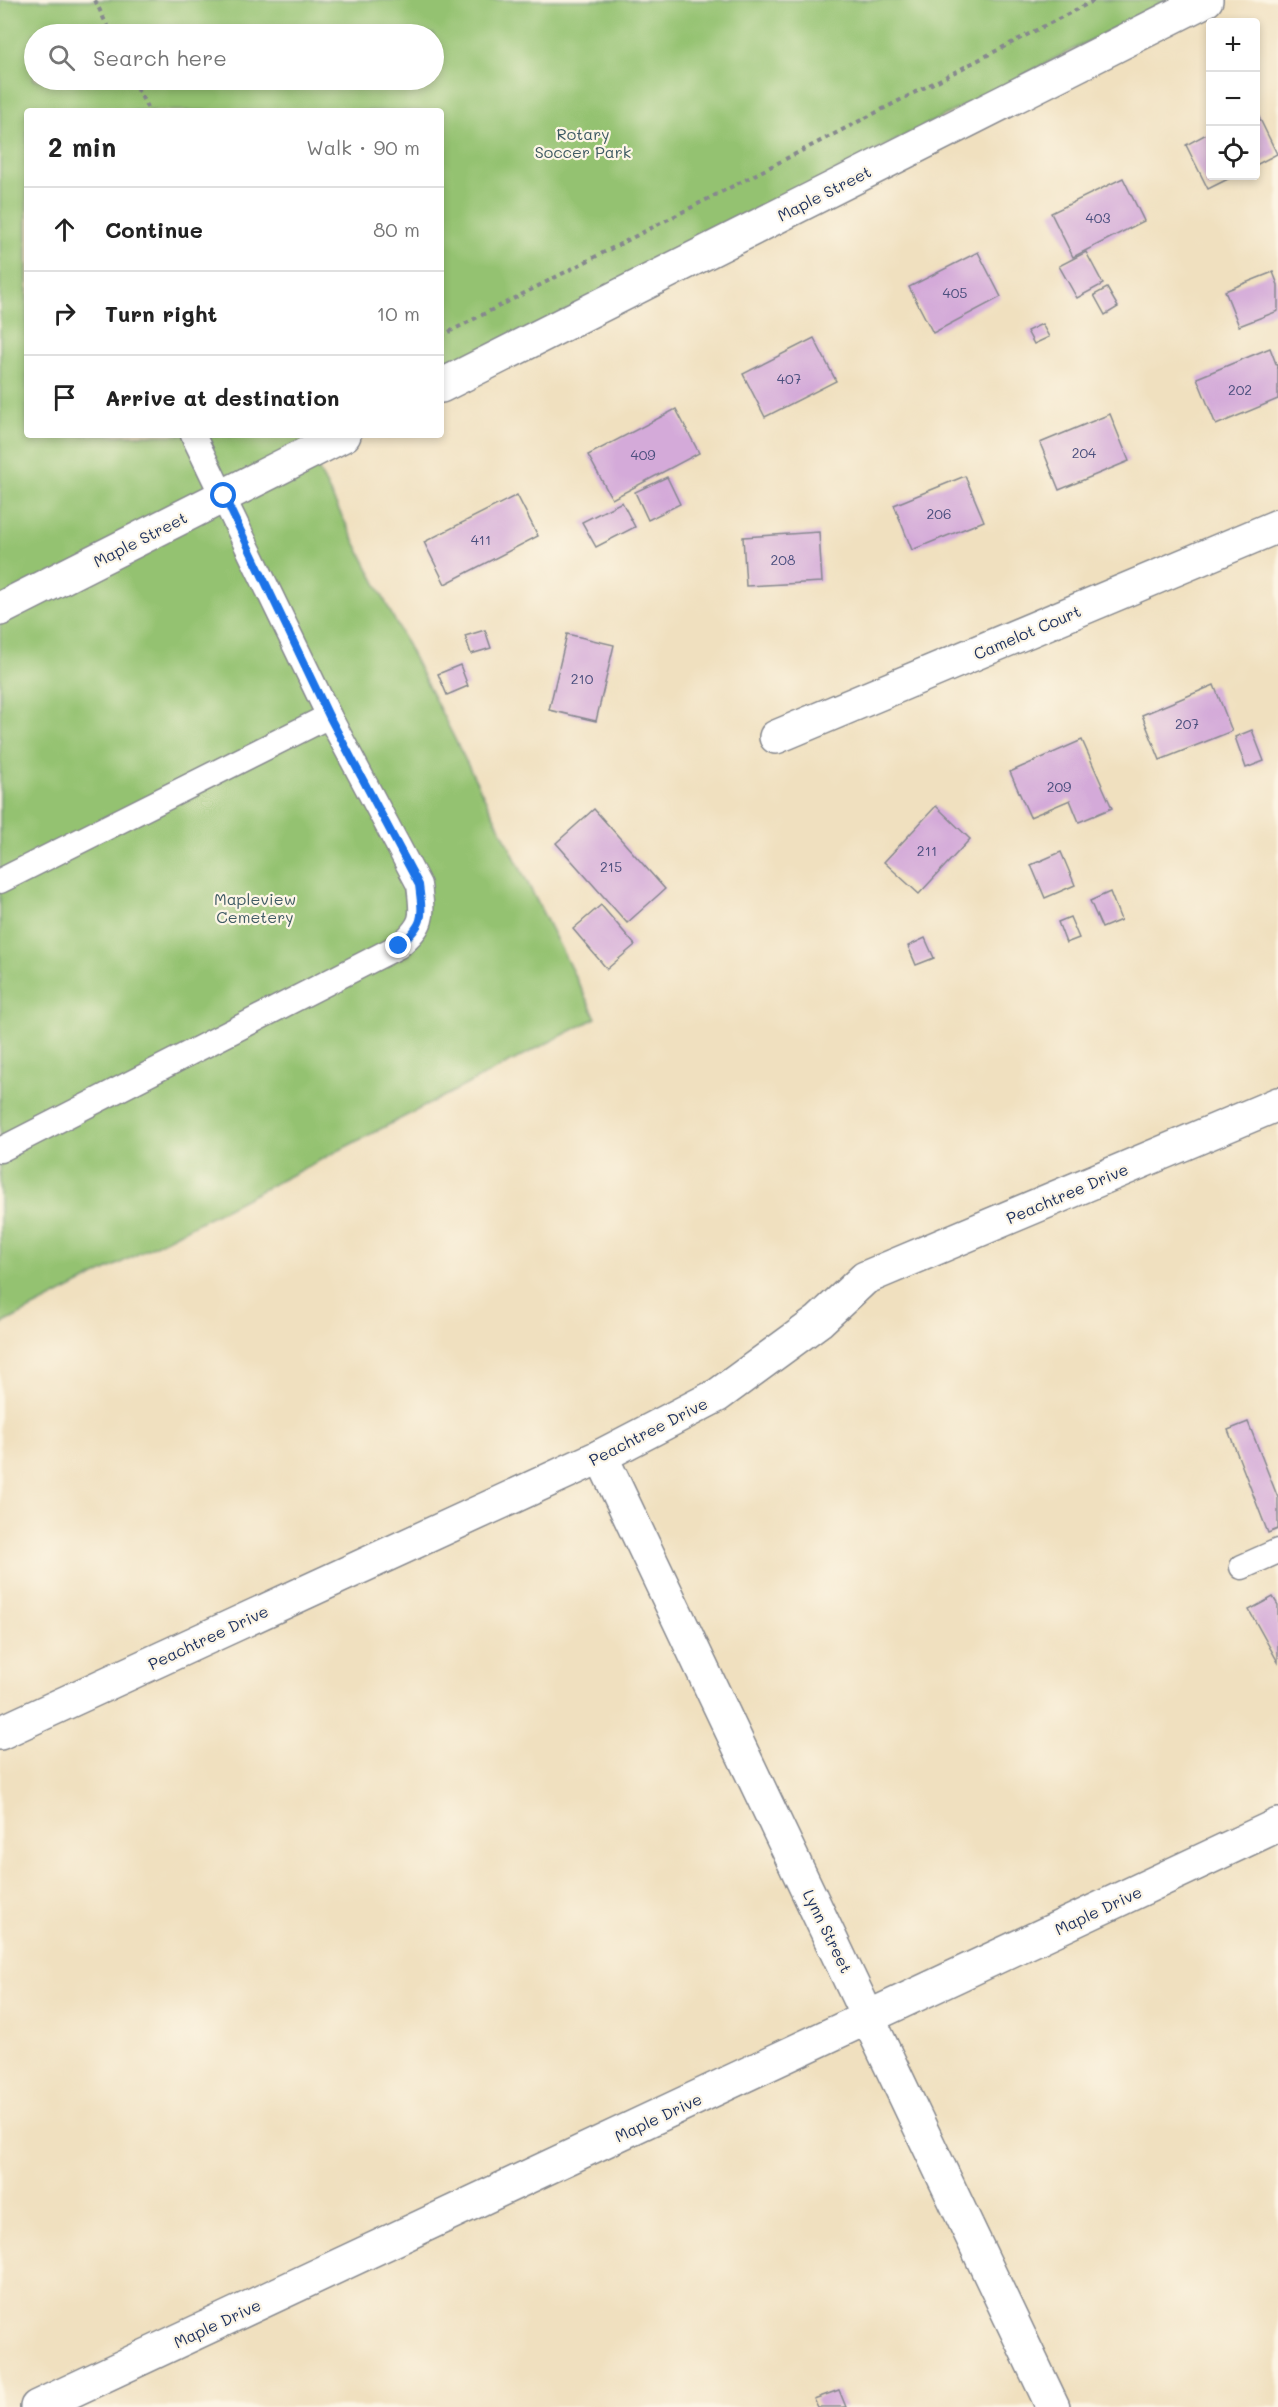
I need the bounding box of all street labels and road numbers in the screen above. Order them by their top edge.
street label: Maple Street [774,160,874,226]
street label: Maple Street [90,506,190,572]
street label: Camelot Court [970,600,1084,664]
street label: Peachtree Drive [1003,1158,1131,1228]
street label: Peachtree Drive [585,1392,711,1470]
street label: Peachtree Drive [144,1600,272,1674]
street label: Maple Drive [1051,1881,1145,1939]
street label: Lynn Street [799,1886,857,1976]
street label: Maple Drive [611,2088,705,2146]
street label: Maple Drive [170,2294,264,2352]

